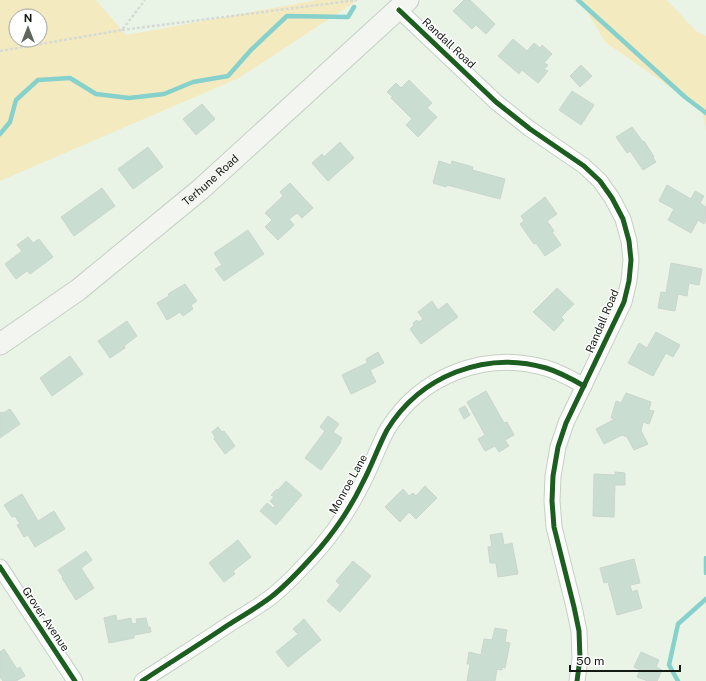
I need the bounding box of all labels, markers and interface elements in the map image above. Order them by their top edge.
north arrow [8,8,48,48]
text: N [24,12,32,24]
street label: Randall Road [420,16,478,70]
street label: Terhune Road [180,152,241,208]
street label: Randall Road [583,288,621,354]
street label: Monroe Lane [327,452,369,516]
street label: Grover Avenue [20,585,72,653]
scale bar [570,647,680,673]
text: 50 m [576,654,604,668]

